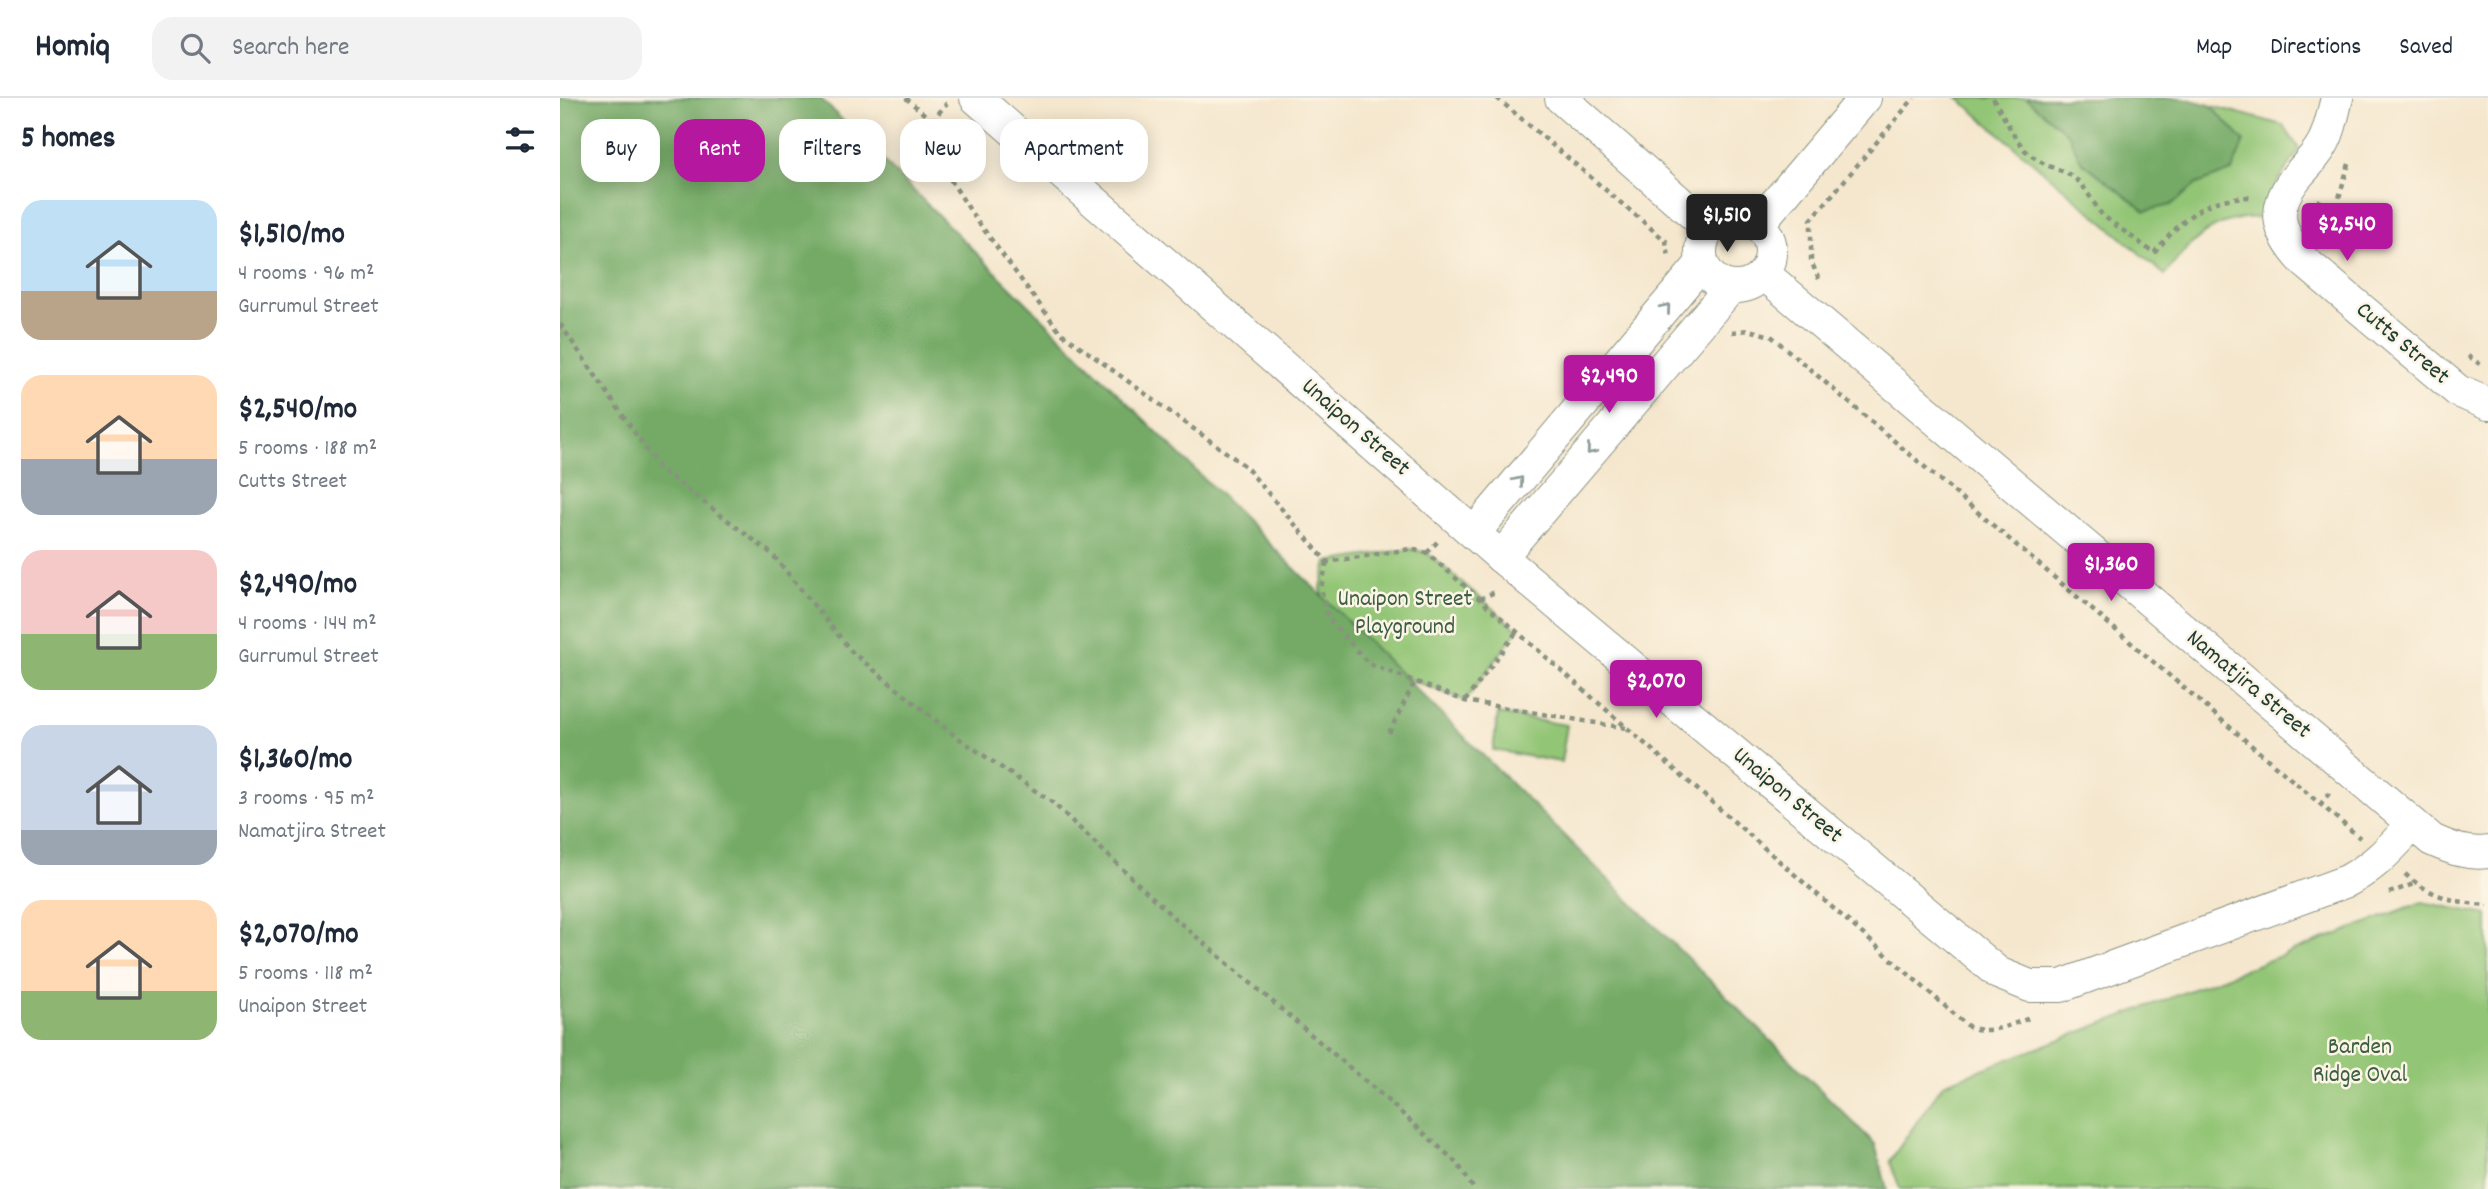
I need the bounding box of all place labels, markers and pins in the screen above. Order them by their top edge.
pin: $1,510 [1670,194,1784,254]
pin: $2,540 [2290,204,2404,263]
pin: $2,490 [1552,356,1666,415]
pin: $1,360 [2054,544,2168,603]
pin: $2,070 [1599,660,1713,720]

